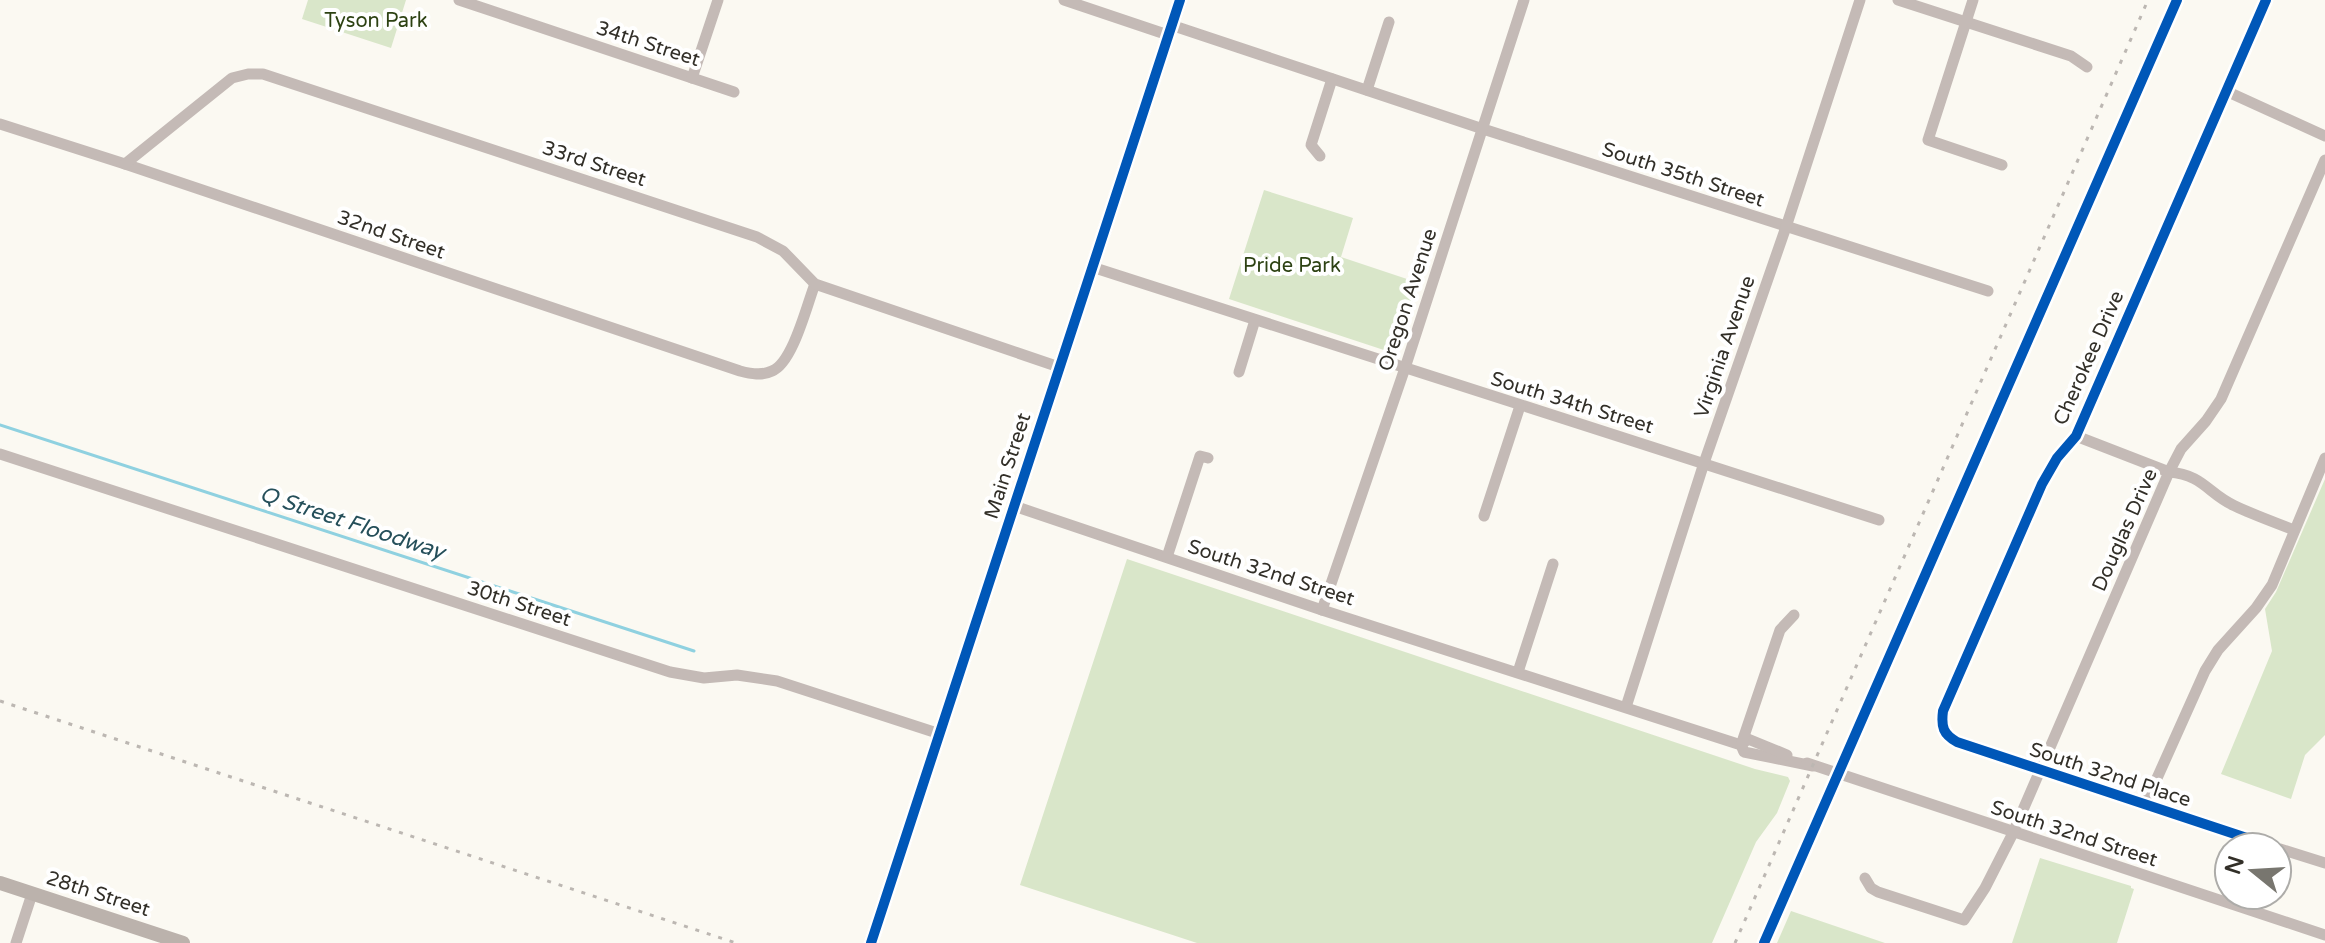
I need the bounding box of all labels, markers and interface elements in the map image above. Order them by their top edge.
park label: Tyson Park [324,9,428,33]
street label: 34th Street [593,16,703,72]
street label: 33rd Street [539,136,649,192]
street label: South 35th Street [1599,137,1767,213]
street label: 32nd Street [334,205,448,265]
street label: Oregon Avenue [1374,226,1442,374]
park label: Pride Park [1243,254,1341,278]
street label: Virginia Avenue [1689,273,1761,421]
street label: Cherokee Drive [2049,287,2129,429]
street label: South 34th Street [1488,367,1657,439]
street label: Main Street [980,410,1037,522]
street label: Douglas Drive [2087,465,2163,595]
water label: Q Street Floodway [256,481,450,566]
street label: South 32nd Street [1185,535,1358,611]
street label: 30th Street [464,576,574,632]
street label: South 32nd Place [2026,738,2194,812]
street label: South 32nd Street [1988,796,2161,872]
north arrow [2213,831,2293,911]
text: N [2220,853,2250,878]
street label: 28th Street [43,866,153,922]

